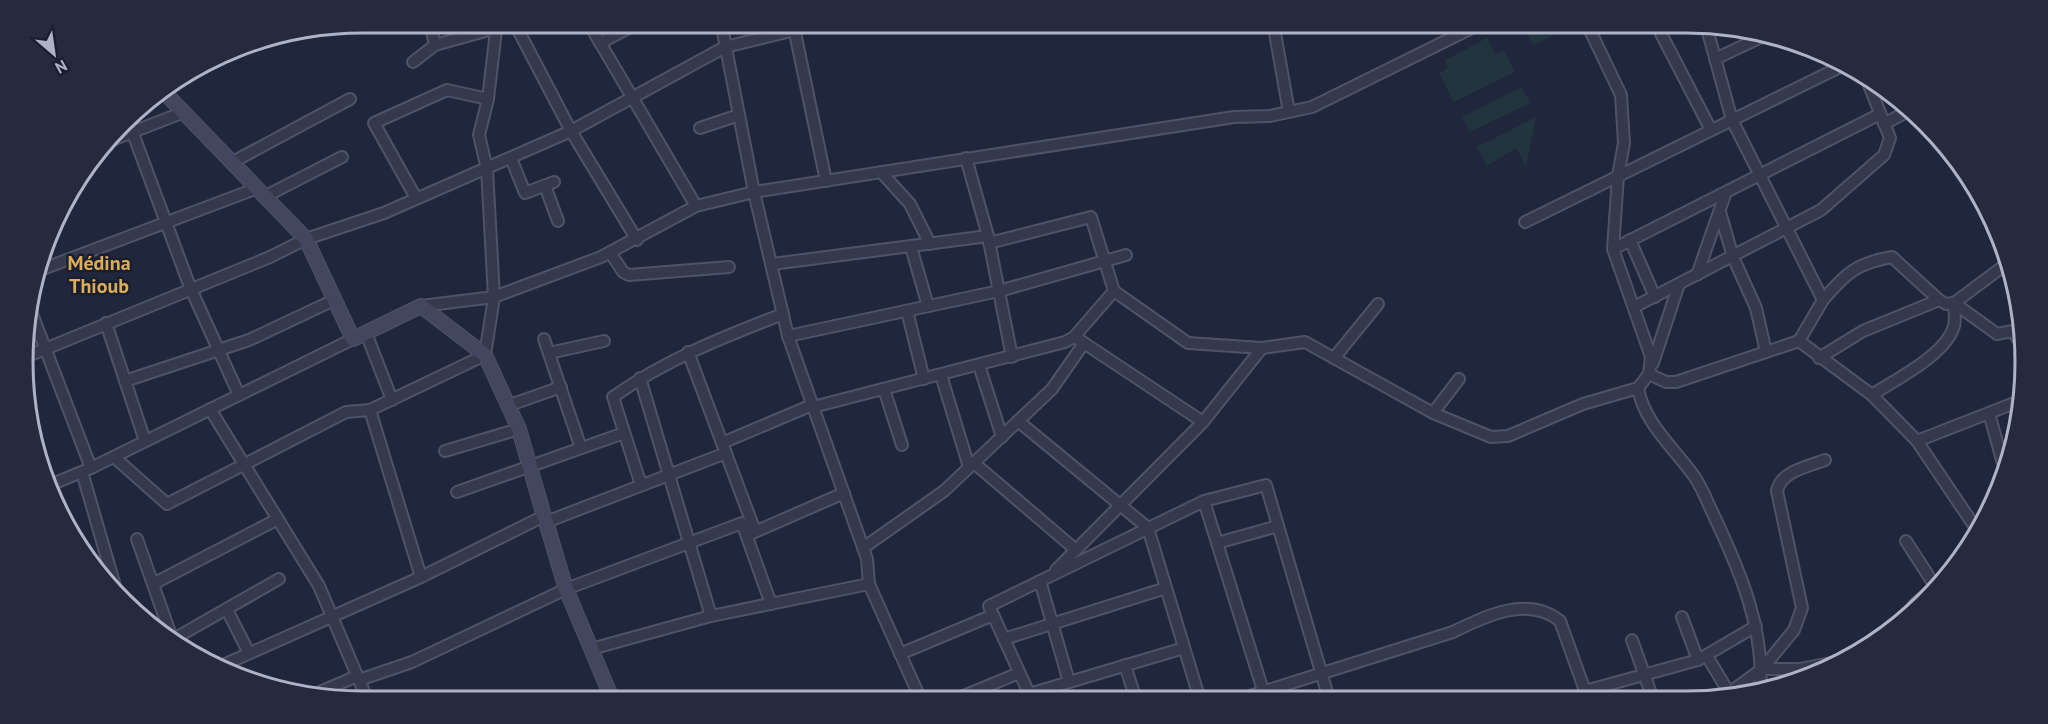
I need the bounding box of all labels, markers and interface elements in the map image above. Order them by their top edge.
north arrow [24,24,84,84]
text: N [52,56,71,78]
district label: Médina Thioub [67,250,131,299]

